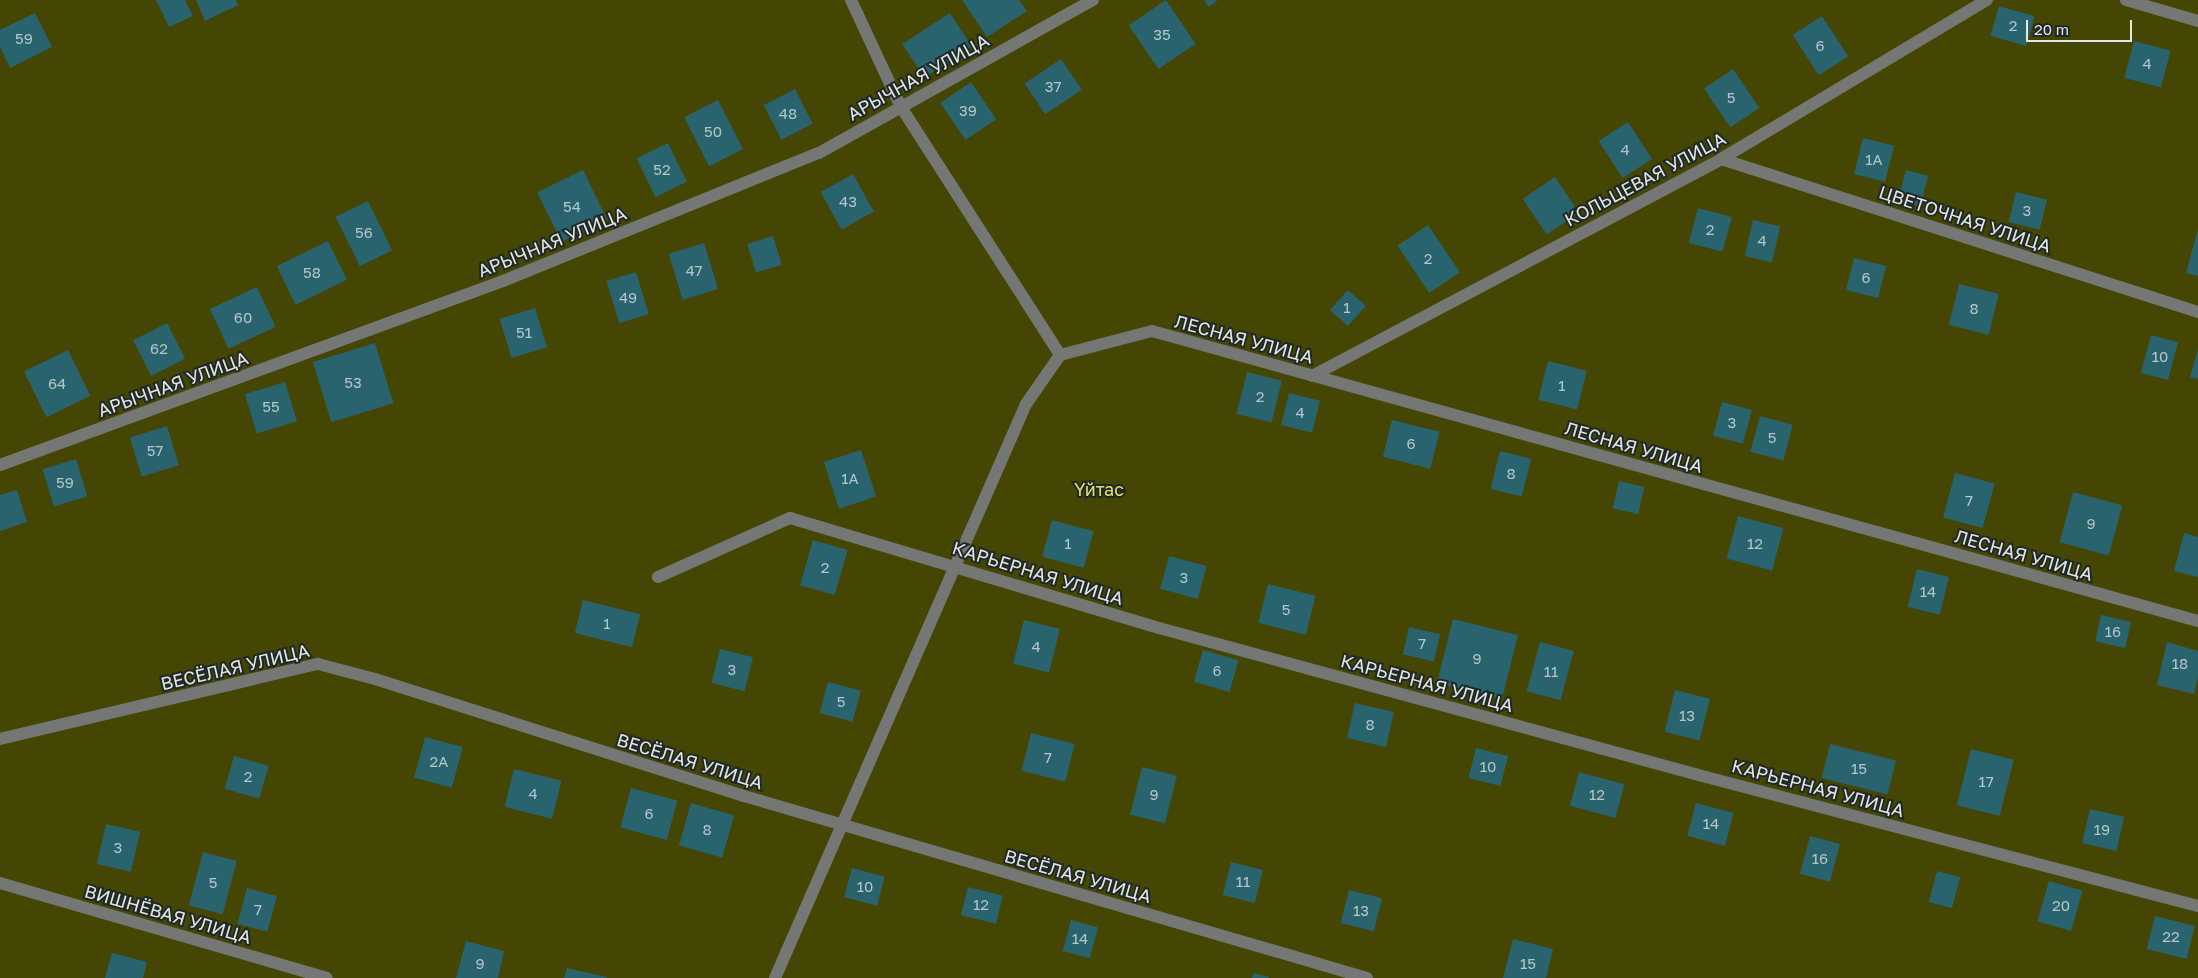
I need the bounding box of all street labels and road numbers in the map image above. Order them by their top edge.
street label: АРЫЧНАЯ УЛИЦА [843,29,993,125]
street label: КОЛЬЦЕВАЯ УЛИЦА [1561,127,1729,231]
street label: ЦВЕТОЧНАЯ УЛИЦА [1876,181,2054,257]
street label: АРЫЧНАЯ УЛИЦА [475,202,629,282]
street label: ЛЕСНАЯ УЛИЦА [1172,310,1316,368]
street label: АРЫЧНАЯ УЛИЦА [95,347,251,421]
street label: ЛЕСНАЯ УЛИЦА [1563,417,1705,477]
street label: ЛЕСНАЯ УЛИЦА [1953,525,2095,585]
street label: КАРЬЕРНАЯ УЛИЦА [950,537,1126,609]
street label: ВЕСЁЛАЯ УЛИЦА [159,639,311,695]
street label: КАРЬЕРНАЯ УЛИЦА [1338,650,1516,716]
street label: ВЕСЁЛАЯ УЛИЦА [614,728,766,794]
street label: КАРЬЕРНАЯ УЛИЦА [1729,755,1907,821]
street label: ВЕСЁЛАЯ УЛИЦА [1002,845,1154,907]
street label: ВИШНЁВАЯ УЛИЦА [82,880,254,948]

